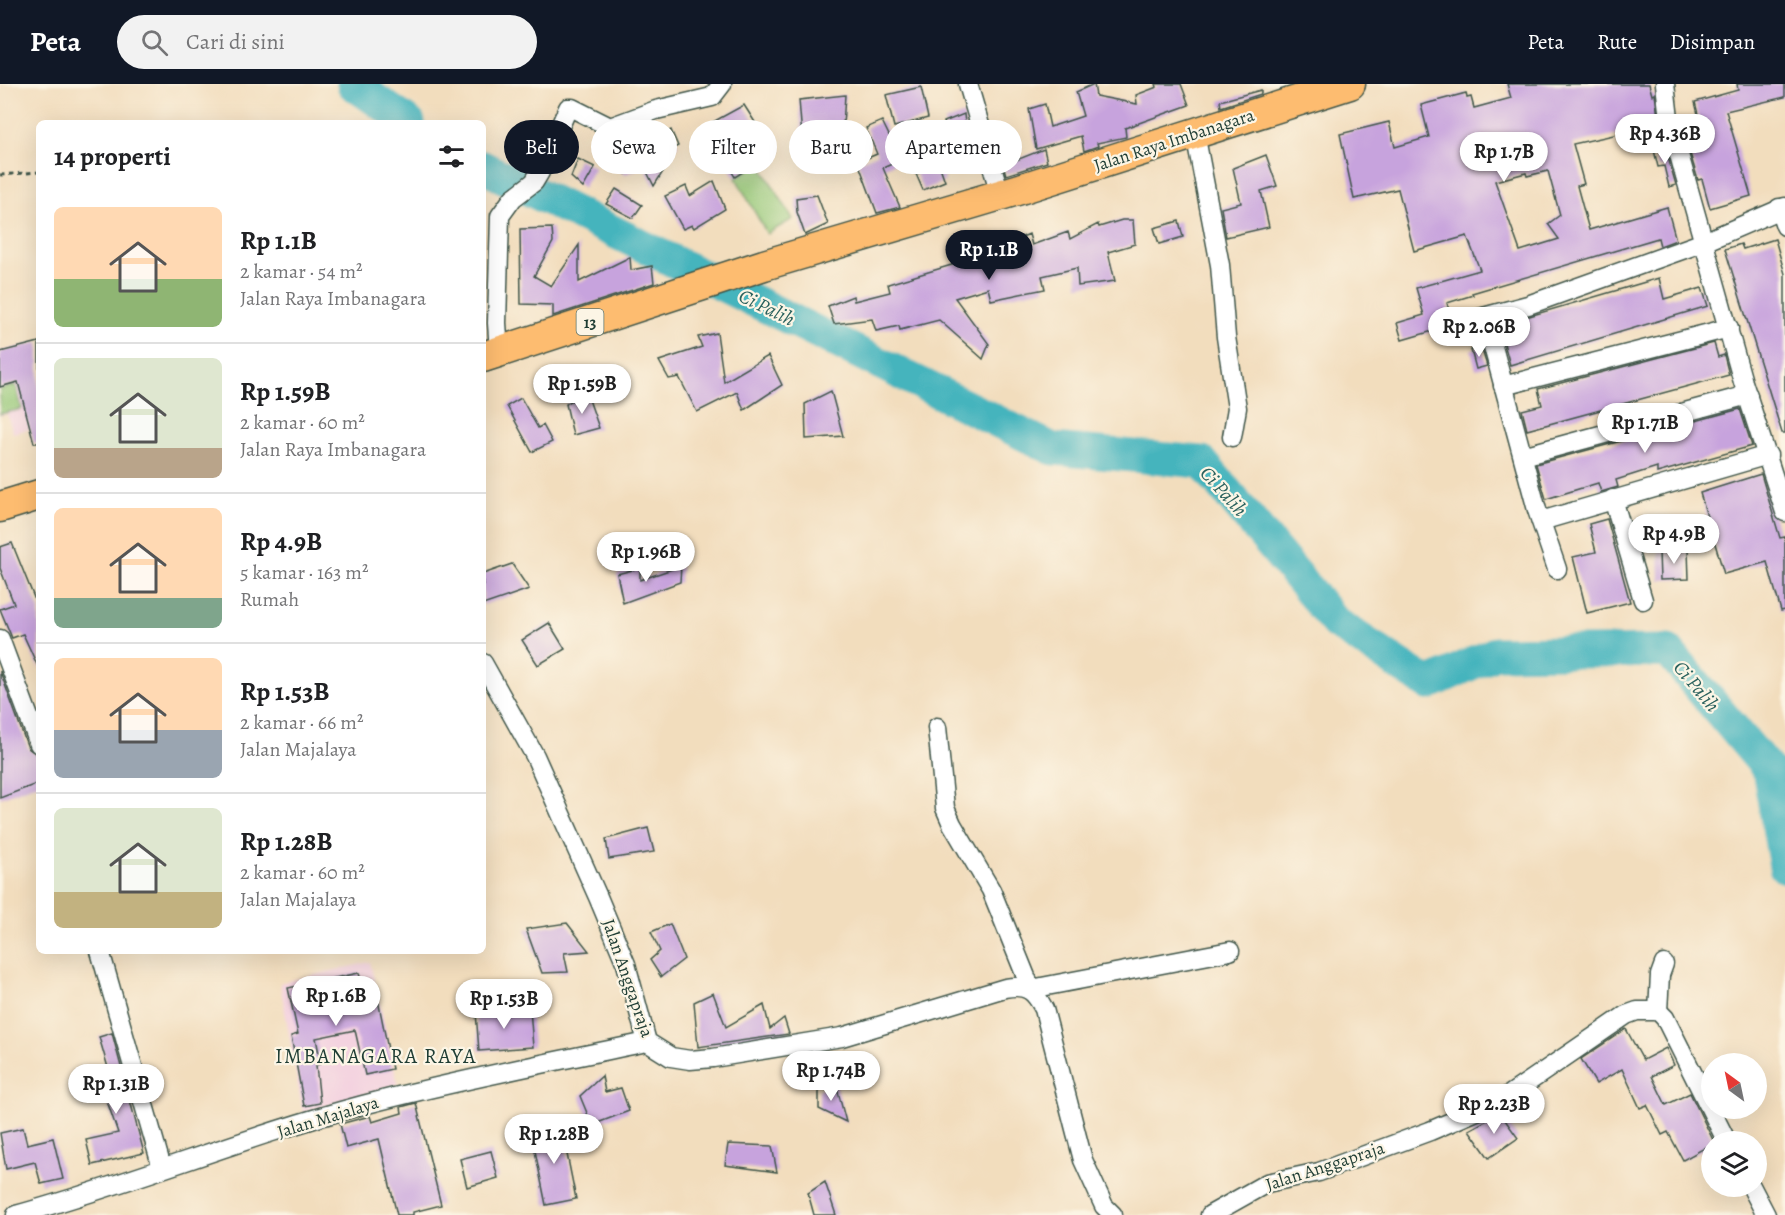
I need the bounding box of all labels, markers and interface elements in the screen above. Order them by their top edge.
search box [117,15,537,69]
text: Peta [30,23,81,61]
icon: search [138,26,171,59]
text: Cari di sini [186,27,285,57]
text: Peta [1527,28,1564,56]
text: Rute [1597,28,1637,56]
text: Disimpan [1670,28,1755,56]
street label: Jalan Raya Imbanagara [1091,102,1258,177]
pin: Rp 4.36B [1603,114,1727,165]
chip: Beli [504,120,579,174]
chip: Sewa [591,120,677,174]
chip: Filter [689,120,777,174]
chip: Baru [789,120,873,174]
chip: Apartemen [885,120,1022,174]
text: Rp 4.36B [1629,120,1701,147]
pin: Rp 1.7B [1449,132,1559,183]
text: Rp 1.7B [1474,138,1534,165]
text: 14 properti [54,139,171,174]
icon: filters [435,140,468,173]
text: Rp 1.1B [240,223,317,258]
pin: Rp 1.1B [934,230,1044,281]
icon: home [102,231,174,303]
text: Rp 1.1B [960,236,1019,263]
text: 2 kamar · 54 m² [240,258,363,285]
water label: Ci Palih [734,282,799,333]
text: Jalan Raya Imbanagara [240,285,426,312]
pin: Rp 2.06B [1417,307,1541,358]
road number: 13 [576,309,604,335]
text: Rp 2.06B [1442,313,1516,340]
pin: Rp 1.59B [520,364,644,415]
text: Rp 1.59B [547,370,617,397]
text: Rp 1.59B [240,374,331,409]
icon: home [102,382,174,454]
pin: Rp 1.71B [1583,403,1707,454]
text: 2 kamar · 60 m² [240,409,365,436]
text: Rp 1.71B [1611,409,1679,436]
text: Jalan Raya Imbanagara [240,436,426,463]
water label: Ci Palih [1194,460,1253,522]
pin: Rp 4.9B [1619,514,1729,565]
text: Rp 4.9B [1642,520,1706,547]
text: Rp 4.9B [240,524,322,559]
icon: home [102,532,174,604]
pin: Rp 1.96B [584,532,708,583]
text: Rp 1.96B [611,538,681,565]
text: 5 kamar · 163 m² [240,559,369,586]
text: Rumah [240,586,299,613]
water label: Ci Palih [1667,655,1726,718]
text: Rp 1.53B [240,674,330,709]
icon: home [102,682,174,754]
text: 2 kamar · 66 m² [240,709,363,736]
text: Jalan Majalaya [240,736,357,763]
text: Rp 1.28B [240,824,332,859]
icon: home [102,832,174,904]
text: 2 kamar · 60 m² [240,859,365,886]
text: Jalan Majalaya [240,886,357,913]
street label: Jalan Anggapraja [597,916,660,1041]
pin: Rp 1.6B [281,976,391,1027]
pin: Rp 1.53B [442,979,566,1030]
text: Rp 1.6B [305,982,367,1009]
text: Rp 1.53B [470,985,538,1012]
district label: IMBANAGARA RAYA [275,1042,477,1070]
pin: Rp 1.74B [769,1051,893,1102]
north arrow [1701,1053,1767,1119]
map controls [1701,1053,1767,1197]
text: Rp 1.74B [796,1057,866,1084]
pin: Rp 1.31B [54,1064,178,1115]
text: Rp 1.31B [82,1070,150,1097]
pin: Rp 2.23B [1432,1084,1556,1135]
street label: Jalan Majalaya [274,1090,382,1144]
text: Rp 2.23B [1458,1090,1530,1117]
pin: Rp 1.28B [492,1114,616,1165]
text: Rp 1.28B [518,1120,590,1147]
button: layers [1701,1131,1767,1197]
street label: Jalan Anggapraja [1262,1135,1388,1197]

